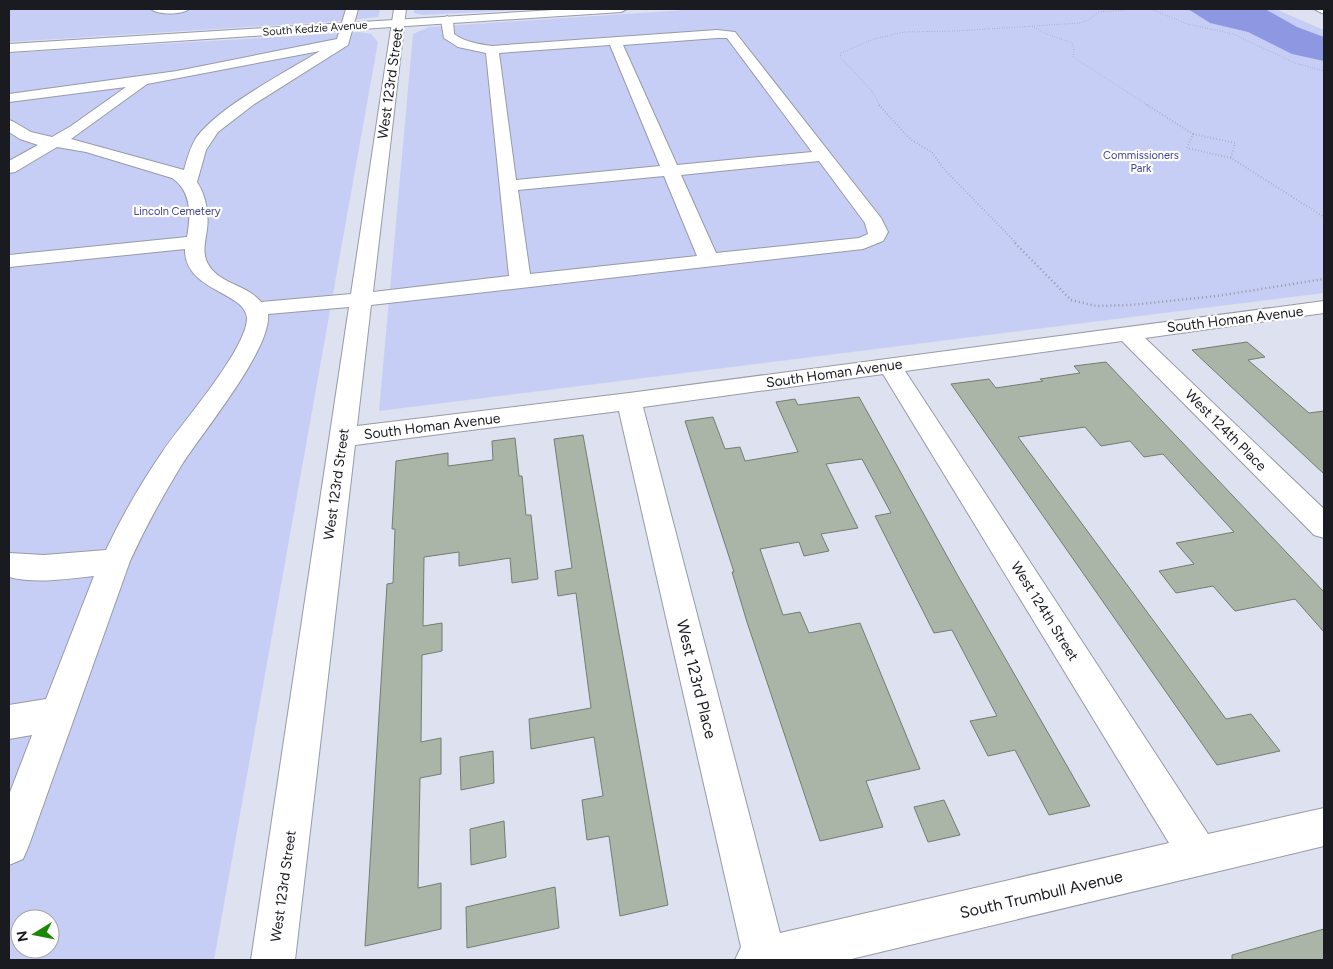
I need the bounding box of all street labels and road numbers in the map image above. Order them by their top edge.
street label: South Kedzie Avenue [262,18,368,39]
street label: West 123rd Street [374,26,407,140]
street label: South Homan Avenue [1166,303,1305,336]
street label: South Homan Avenue [765,355,904,391]
street label: West 124th Place [1181,386,1270,475]
street label: South Homan Avenue [363,410,502,443]
street label: West 123rd Street [320,427,353,541]
street label: West 124th Street [1007,558,1082,664]
street label: West 123rd Place [673,618,721,741]
street label: West 123rd Street [267,829,300,943]
street label: South Trumbull Avenue [958,866,1125,922]

